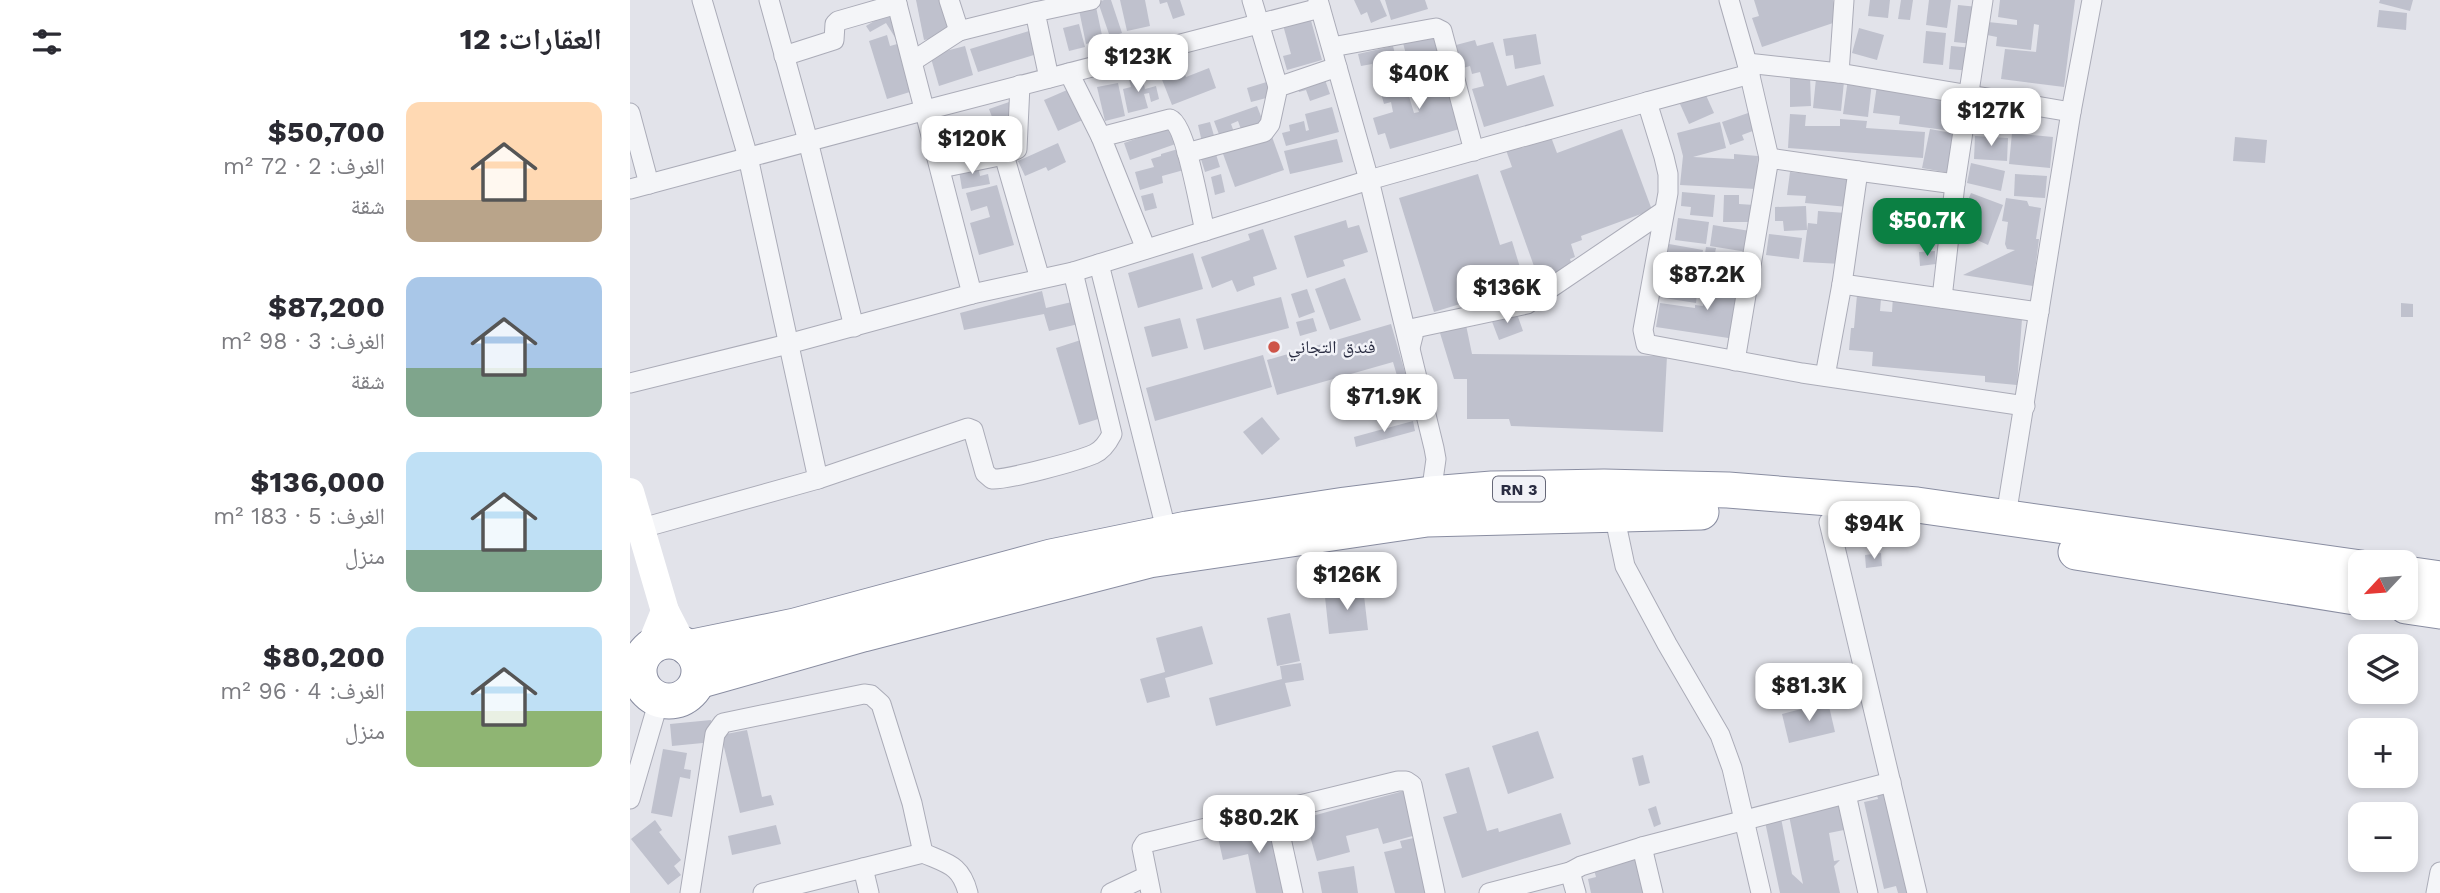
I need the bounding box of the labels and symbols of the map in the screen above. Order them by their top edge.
pin: $123K [1089,34,1187,94]
pin: $40K [1378,52,1460,111]
pin: $127K [1942,88,2040,148]
pin: $120K [923,116,1021,176]
pin: $50.7K [1870,198,1984,258]
pin: $87.2K [1650,252,1764,312]
pin: $136K [1458,266,1556,325]
place label: فندق التجاني [1288,336,1376,362]
marker: فندق التجاني [1266,339,1282,355]
pin: $71.9K [1327,374,1441,434]
road number: RN 3 [1493,476,1545,502]
pin: $94K [1833,502,1915,561]
north arrow [2348,550,2418,620]
pin: $126K [1298,552,1396,612]
pin: $81.3K [1752,664,1866,723]
pin: $80.2K [1202,796,1316,855]

